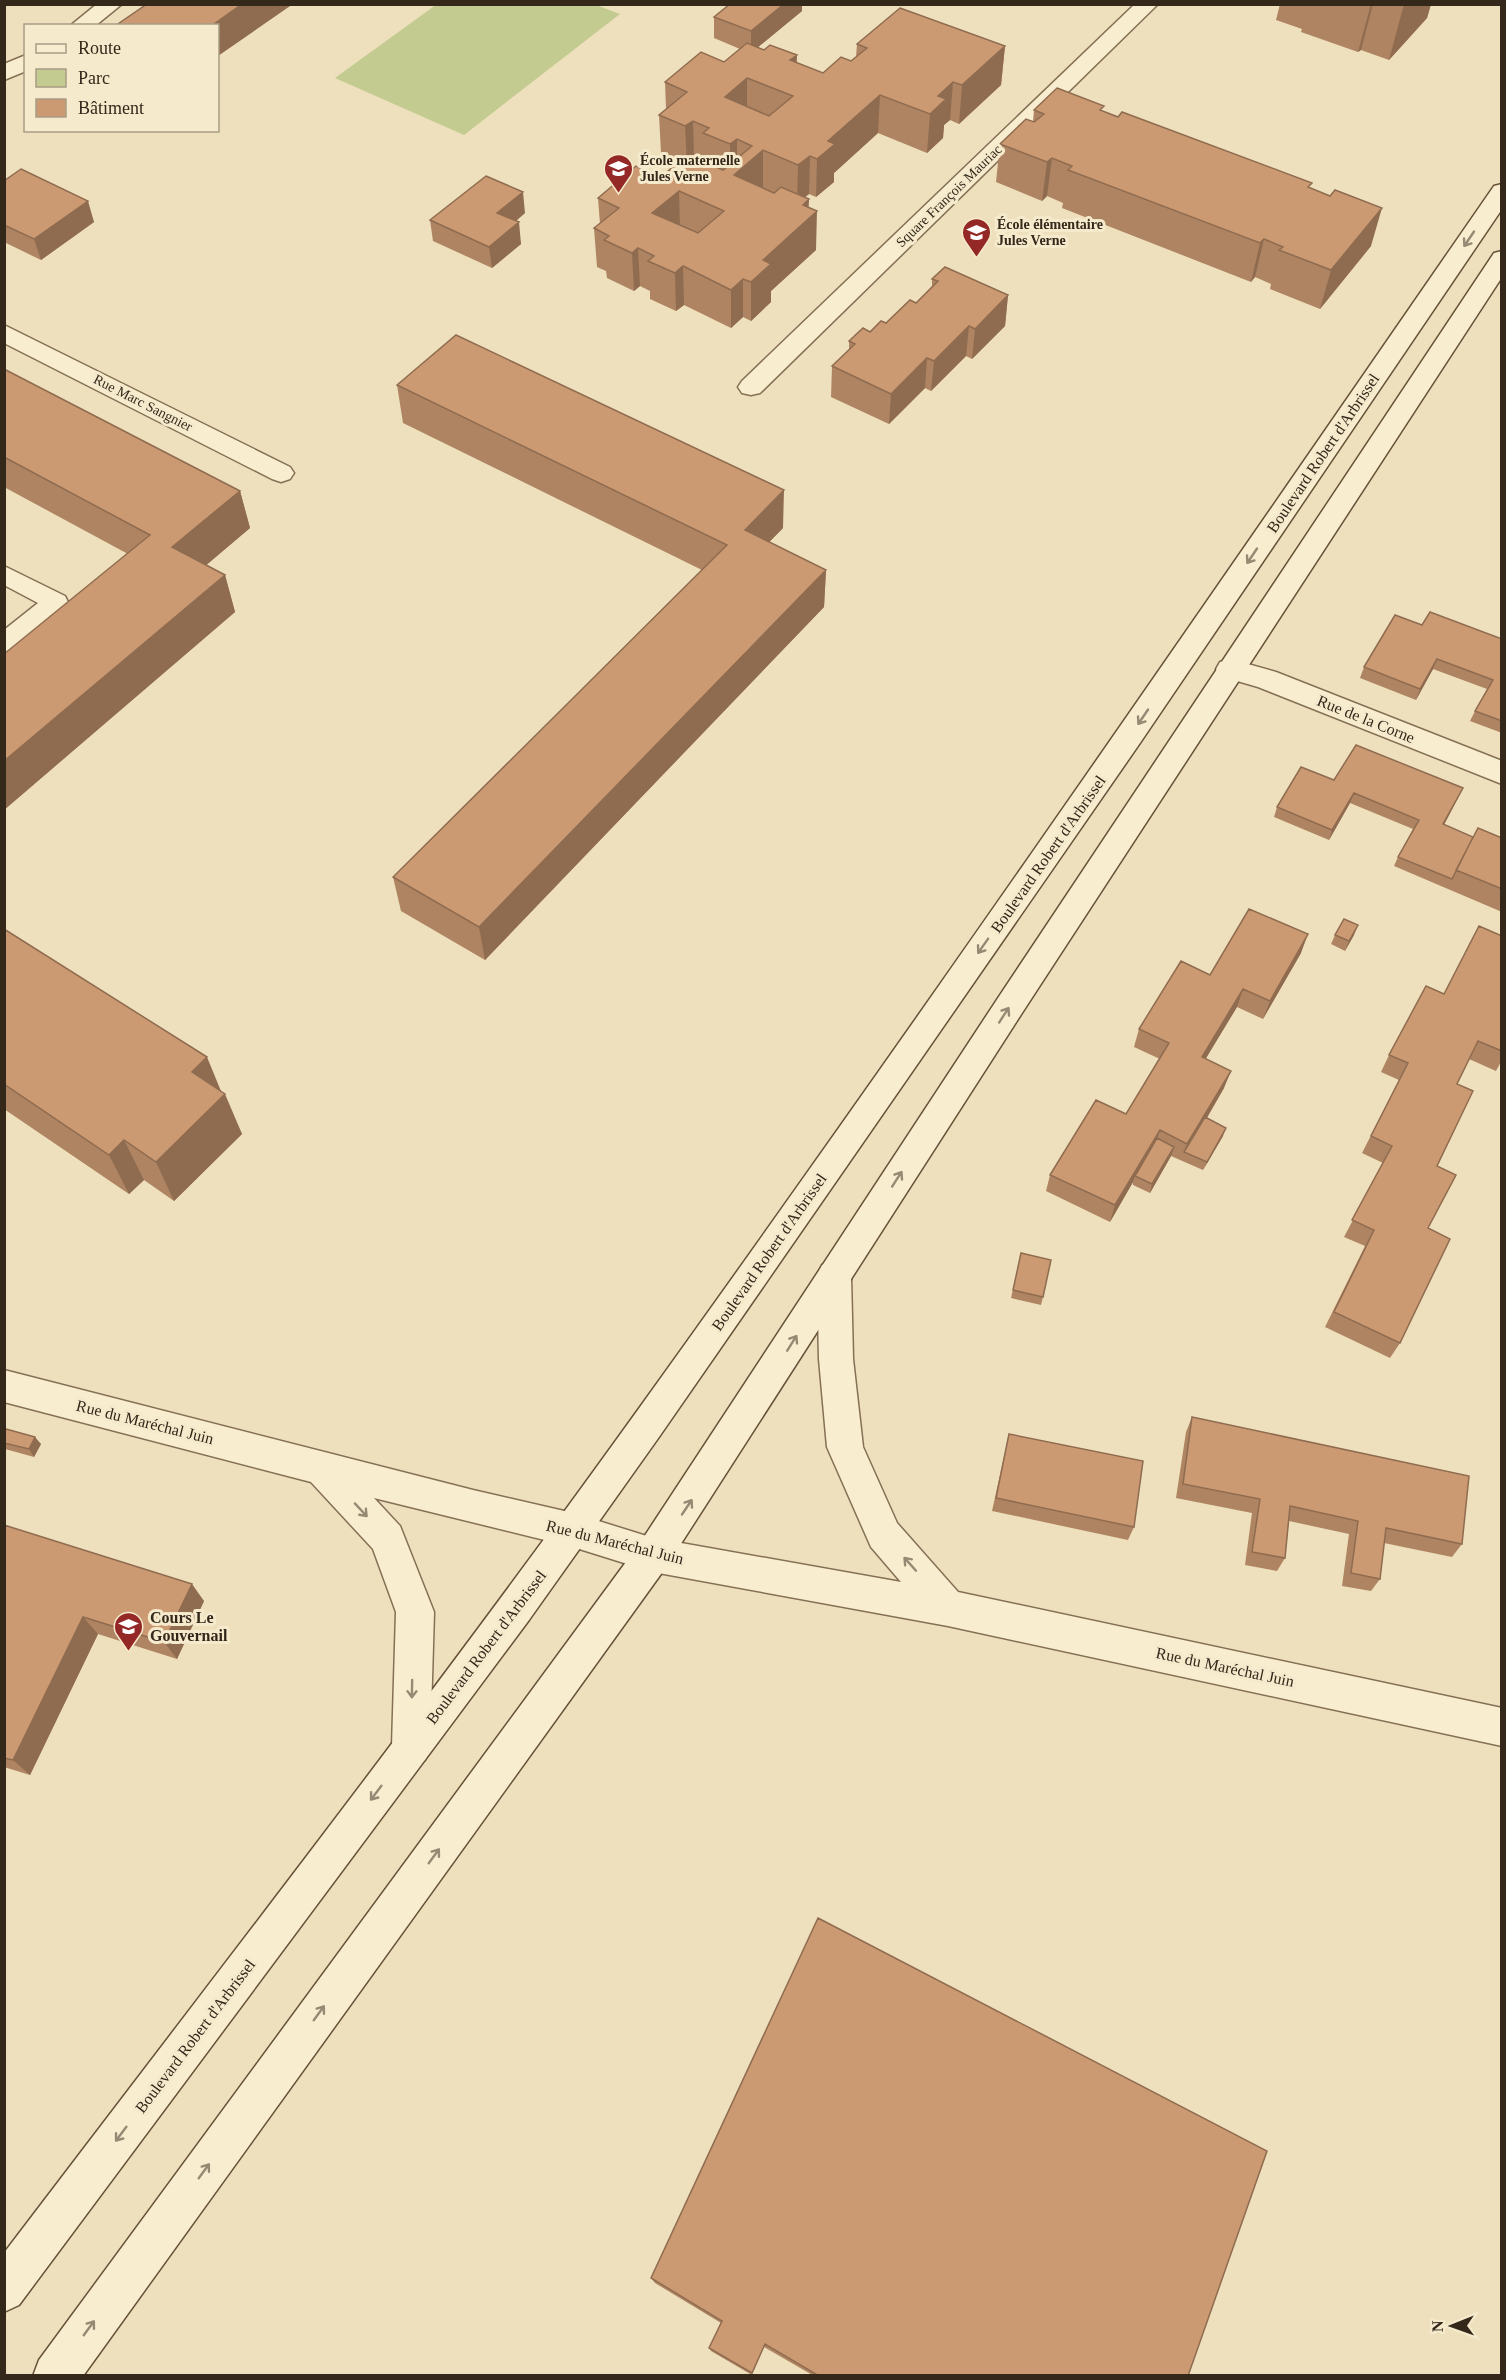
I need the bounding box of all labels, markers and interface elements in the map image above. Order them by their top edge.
legend [24,24,219,132]
text: Route [78,38,121,58]
text: Parc [78,68,110,88]
text: Bâtiment [78,98,144,118]
street label: Square François Mauriac [893,142,1005,250]
school or university icon: École maternelle Jules Verne [603,152,635,194]
place label: École maternelle Jules Verne [640,152,740,184]
school or university icon: École élémentaire Jules Verne [960,216,992,258]
place label: École élémentaire Jules Verne [997,216,1103,248]
one-way arrow [1462,230,1474,247]
street label: Boulevard Robert d'Arbrissel [1263,370,1383,536]
street label: Rue Marc Sangnier [91,372,195,435]
one-way arrow [1246,548,1258,564]
street label: Rue de la Corne [1315,692,1417,746]
one-way arrow [1136,709,1149,726]
street label: Boulevard Robert d'Arbrissel [987,772,1109,936]
one-way arrow [977,938,989,954]
one-way arrow [997,1007,1010,1024]
street label: Boulevard Robert d'Arbrissel [708,1170,830,1334]
one-way arrow [891,1171,903,1188]
one-way arrow [786,1335,798,1352]
street label: Rue du Maréchal Juin [75,1397,215,1447]
one-way arrow [681,1499,693,1516]
one-way arrow [354,1502,368,1517]
street label: Rue du Maréchal Juin [545,1517,685,1567]
one-way arrow [903,1557,917,1572]
street label: Boulevard Robert d'Arbrissel [423,1566,550,1727]
place label: Cours Le Gouvernail [150,1609,228,1644]
school or university icon: Cours Le Gouvernail [113,1610,145,1652]
street label: Rue du Maréchal Juin [1154,1644,1296,1690]
one-way arrow [407,1678,418,1698]
one-way arrow [370,1785,383,1801]
one-way arrow [428,1848,440,1864]
street label: Boulevard Robert d'Arbrissel [132,1955,259,2116]
one-way arrow [313,2006,325,2022]
one-way arrow [115,2126,127,2142]
one-way arrow [198,2163,210,2179]
north arrow [1422,2296,1482,2356]
text: N [1429,2320,1446,2332]
one-way arrow [83,2321,95,2337]

